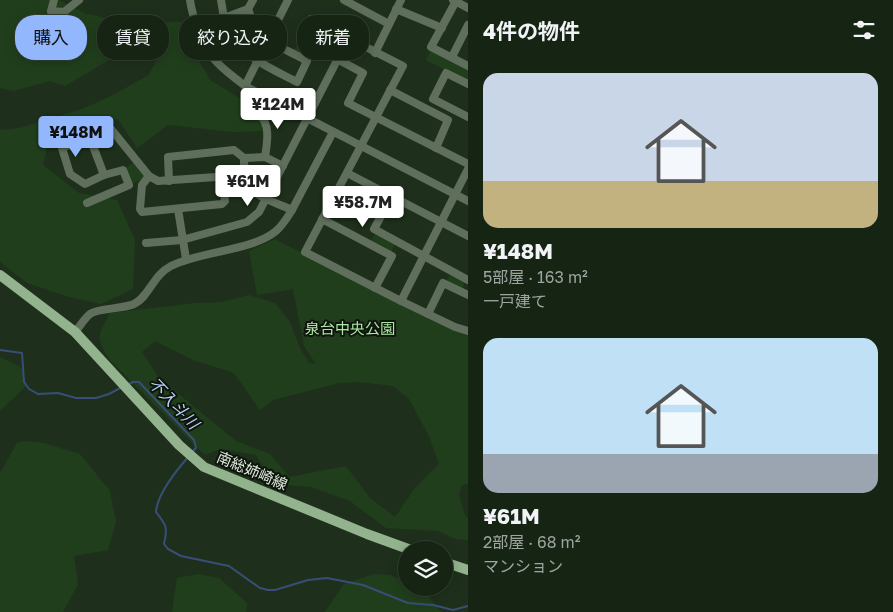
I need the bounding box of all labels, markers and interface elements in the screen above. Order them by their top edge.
chip: 購入 [15,15,87,60]
chip: 賃貸 [97,15,169,60]
chip: 絞り込み [179,15,287,60]
chip: 新着 [297,15,369,60]
icon: filters [850,16,878,44]
text: 4件の物件 [483,18,580,44]
pin: ¥124M [243,88,313,130]
text: ¥124M [252,94,304,114]
icon: home [636,106,726,196]
pin: ¥148M [41,116,111,158]
text: ¥148M [49,122,103,142]
pin: ¥61M [218,164,278,207]
text: ¥61M [226,171,270,191]
pin: ¥58.7M [322,186,404,228]
text: ¥58.7M [334,192,392,212]
text: ¥148M [483,238,553,264]
text: 5部屋 · 163 m² [483,267,588,287]
text: 一戸建て [483,291,547,311]
park label: 泉台中央公園 [305,319,395,337]
icon: home [636,371,726,461]
water label: 不入斗川 [145,373,205,434]
street label: 南総姉崎線 [214,447,290,493]
text: ¥61M [483,503,540,529]
text: 2部屋 · 68 m² [483,532,580,552]
map controls [398,541,453,596]
button: layers [398,541,453,596]
text: マンション [483,556,563,576]

